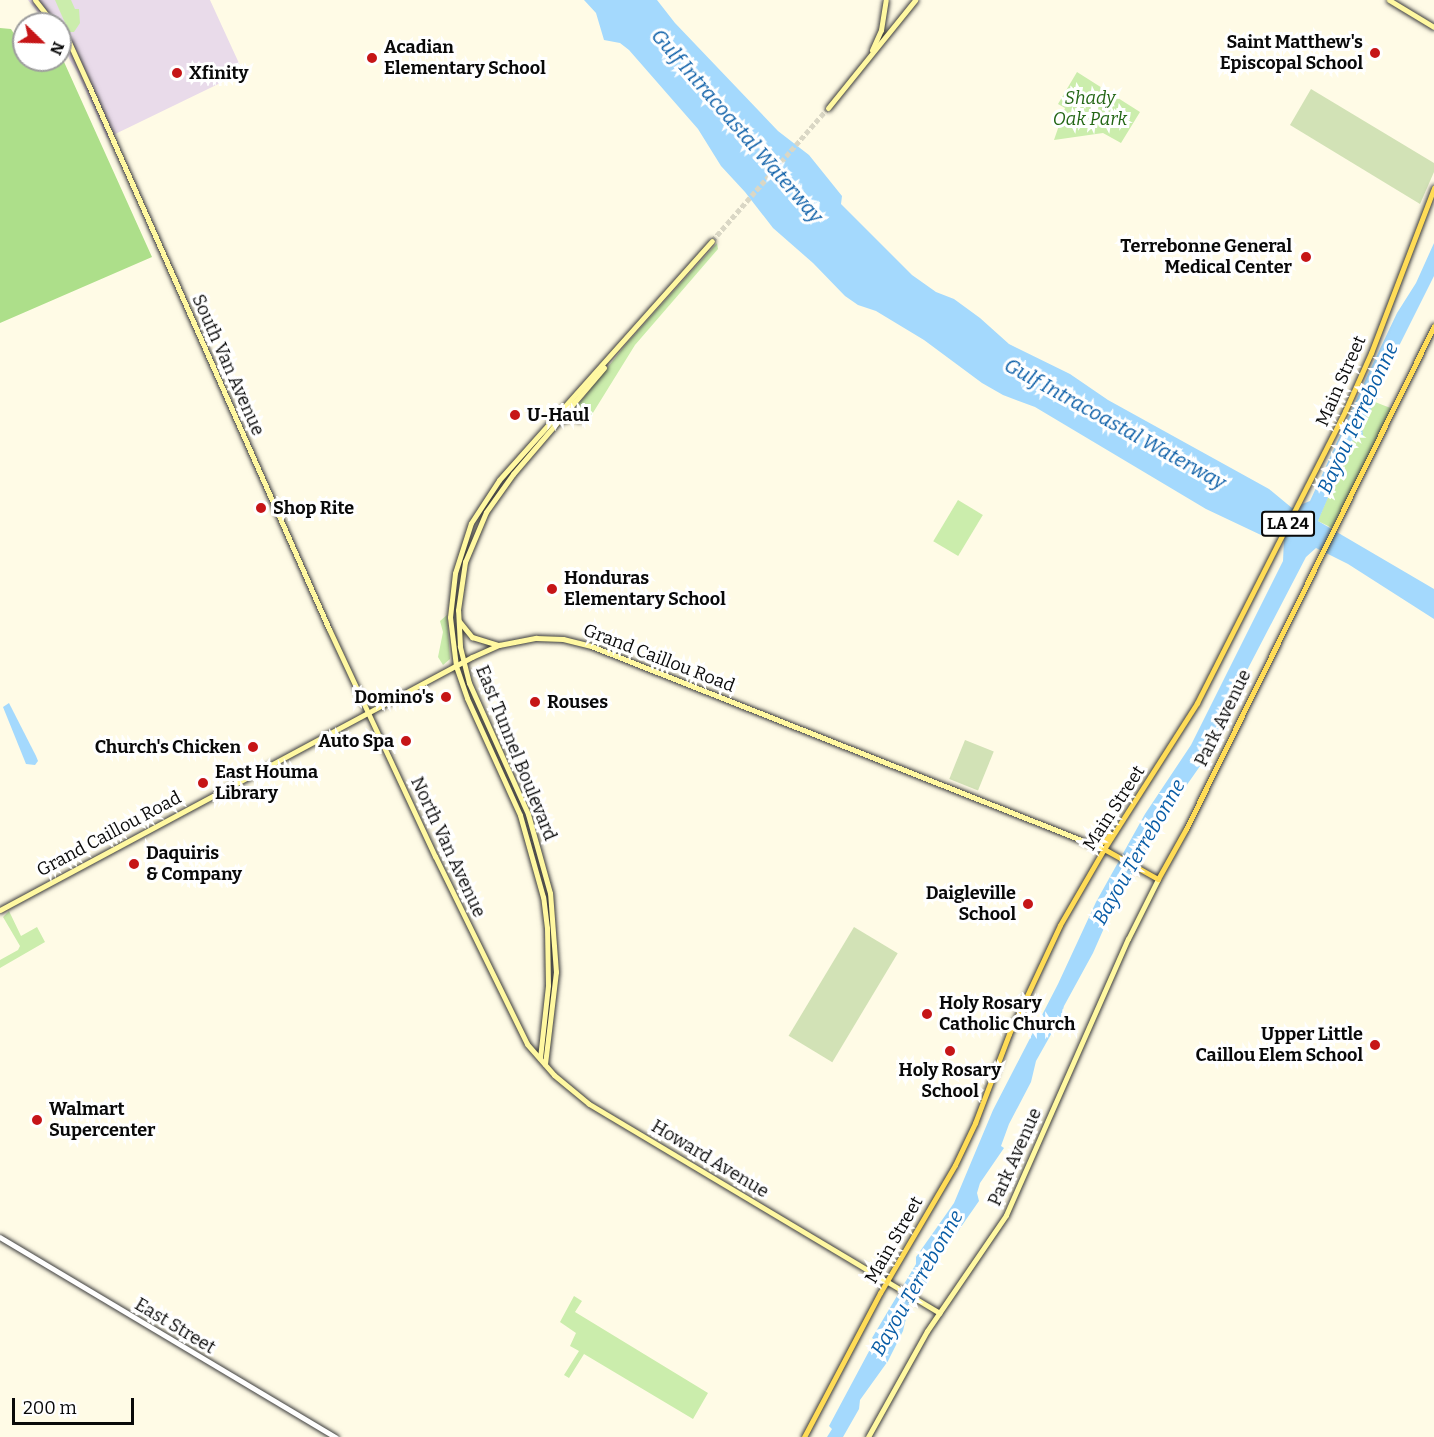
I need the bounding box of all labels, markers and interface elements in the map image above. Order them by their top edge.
north arrow [12,12,72,72]
water label: Gulf Intracoastal Waterway [646,24,828,228]
place label: Saint Matthew's Episcopal School [1220,32,1363,74]
place label: Acadian Elementary School [384,37,546,80]
text: N [46,39,68,58]
marker: Saint Matthew's Episcopal School [1368,46,1382,60]
marker: Acadian Elementary School [365,51,379,65]
place label: Xfinity [189,62,248,84]
marker: Xfinity [170,66,184,80]
park label: Shady Oak Park [1053,88,1127,130]
place label: Terrebonne General Medical Center [1120,236,1292,278]
marker: Terrebonne General Medical Center [1297,248,1315,266]
street label: South Van Avenue [187,291,269,439]
street label: Main Street [1311,332,1371,430]
water label: Bayou Terrebonne [1312,339,1404,497]
water label: Gulf Intracoastal Waterway [1000,353,1230,495]
place label: U-Haul [527,404,589,426]
marker: U-Haul [508,408,522,422]
place label: Shop Rite [273,497,354,519]
marker: Shop Rite [254,501,268,515]
road number: LA 24 [1261,511,1315,537]
place label: Honduras Elementary School [564,568,726,610]
marker: Honduras Elementary School [545,582,559,596]
street label: Grand Caillou Road [580,619,738,697]
street label: East Tunnel Boulevard [471,662,561,844]
street label: Park Avenue [1190,666,1256,770]
place label: Domino's [354,686,434,708]
marker: Domino's [439,690,453,704]
place label: Rouses [547,691,608,713]
marker: Rouses [528,695,542,709]
place label: Auto Spa [318,730,394,752]
marker: Auto Spa [399,734,413,748]
place label: Church's Chicken [95,736,241,758]
marker: Church's Chicken [246,740,260,754]
place label: East Houma Library [215,762,318,804]
street label: Main Street [1079,762,1149,854]
street label: North Van Avenue [406,773,490,921]
water label: Bayou Terrebonne [1088,775,1190,929]
marker: East Houma Library [196,776,210,790]
street label: Grand Caillou Road [33,787,185,881]
place label: Daquiris & Company [146,843,242,886]
marker: Daquiris & Company [127,857,141,871]
place label: Daigleville School [926,883,1016,926]
marker: Daigleville School [1021,897,1035,911]
place label: Holy Rosary Catholic Church [939,993,1075,1036]
marker: Holy Rosary Catholic Church [920,1007,934,1021]
place label: Upper Little Caillou Elem School [1196,1024,1363,1066]
marker: Upper Little Caillou Elem School [1368,1038,1382,1052]
marker: Holy Rosary School [943,1044,957,1058]
place label: Holy Rosary School [899,1060,1001,1102]
place label: Walmart Supercenter [49,1099,156,1142]
street label: Park Avenue [984,1105,1046,1209]
marker: Walmart Supercenter [30,1113,44,1127]
street label: Howard Avenue [647,1115,773,1203]
street label: Main Street [860,1193,928,1287]
water label: Bayou Terrebonne [866,1206,968,1360]
street label: East Street [131,1294,219,1358]
scale bar [15,1386,136,1424]
text: 200 m [23,1397,77,1419]

